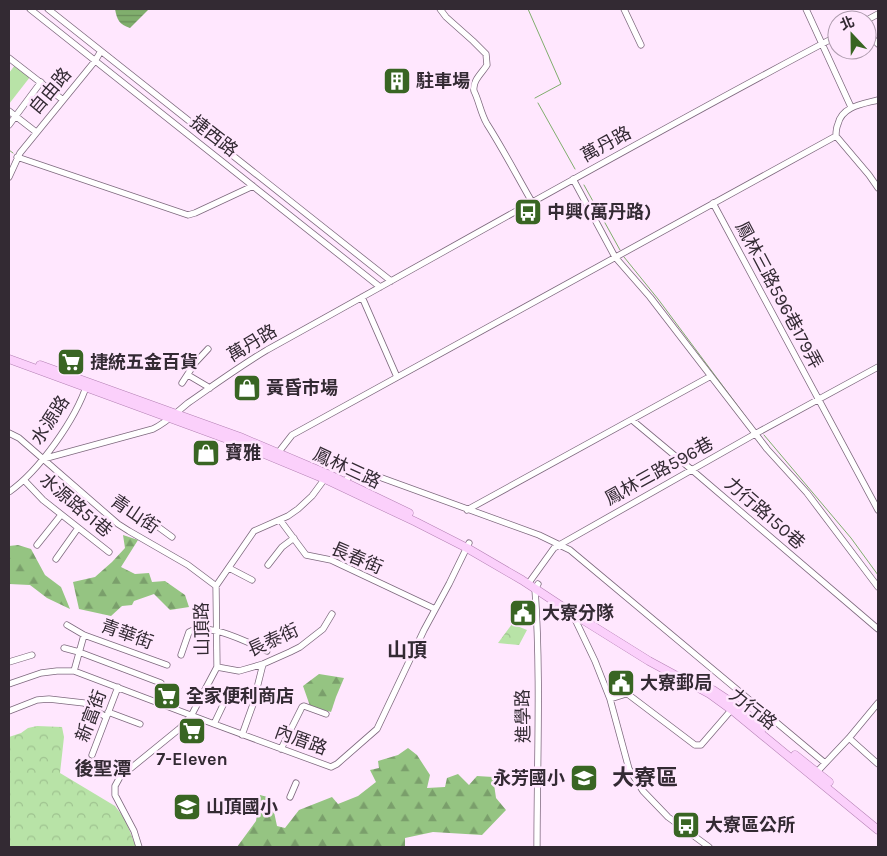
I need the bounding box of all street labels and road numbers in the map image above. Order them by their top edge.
street label: 自由路 [24,63,76,119]
street label: 捷西路 [186,111,242,161]
street label: 萬丹路 [577,121,635,167]
street label: 鳳林三路596巷179弄 [731,218,827,372]
street label: 萬丹路 [223,320,281,366]
street label: 水源路 [26,391,74,449]
street label: 鳳林三路596巷 [601,432,717,510]
street label: 鳳林三路 [310,443,384,493]
street label: 水源路51巷 [35,468,117,542]
street label: 力行路150巷 [721,472,809,554]
street label: 青山街 [106,490,164,538]
street label: 長春街 [328,537,386,579]
street label: 山頂路 [191,602,213,656]
street label: 青華街 [98,614,156,654]
street label: 長泰街 [244,619,302,661]
street label: 力行路 [725,684,781,734]
street label: 新富街 [71,687,111,745]
street label: 進學路 [512,689,534,743]
street label: 內厝路 [272,720,330,760]

